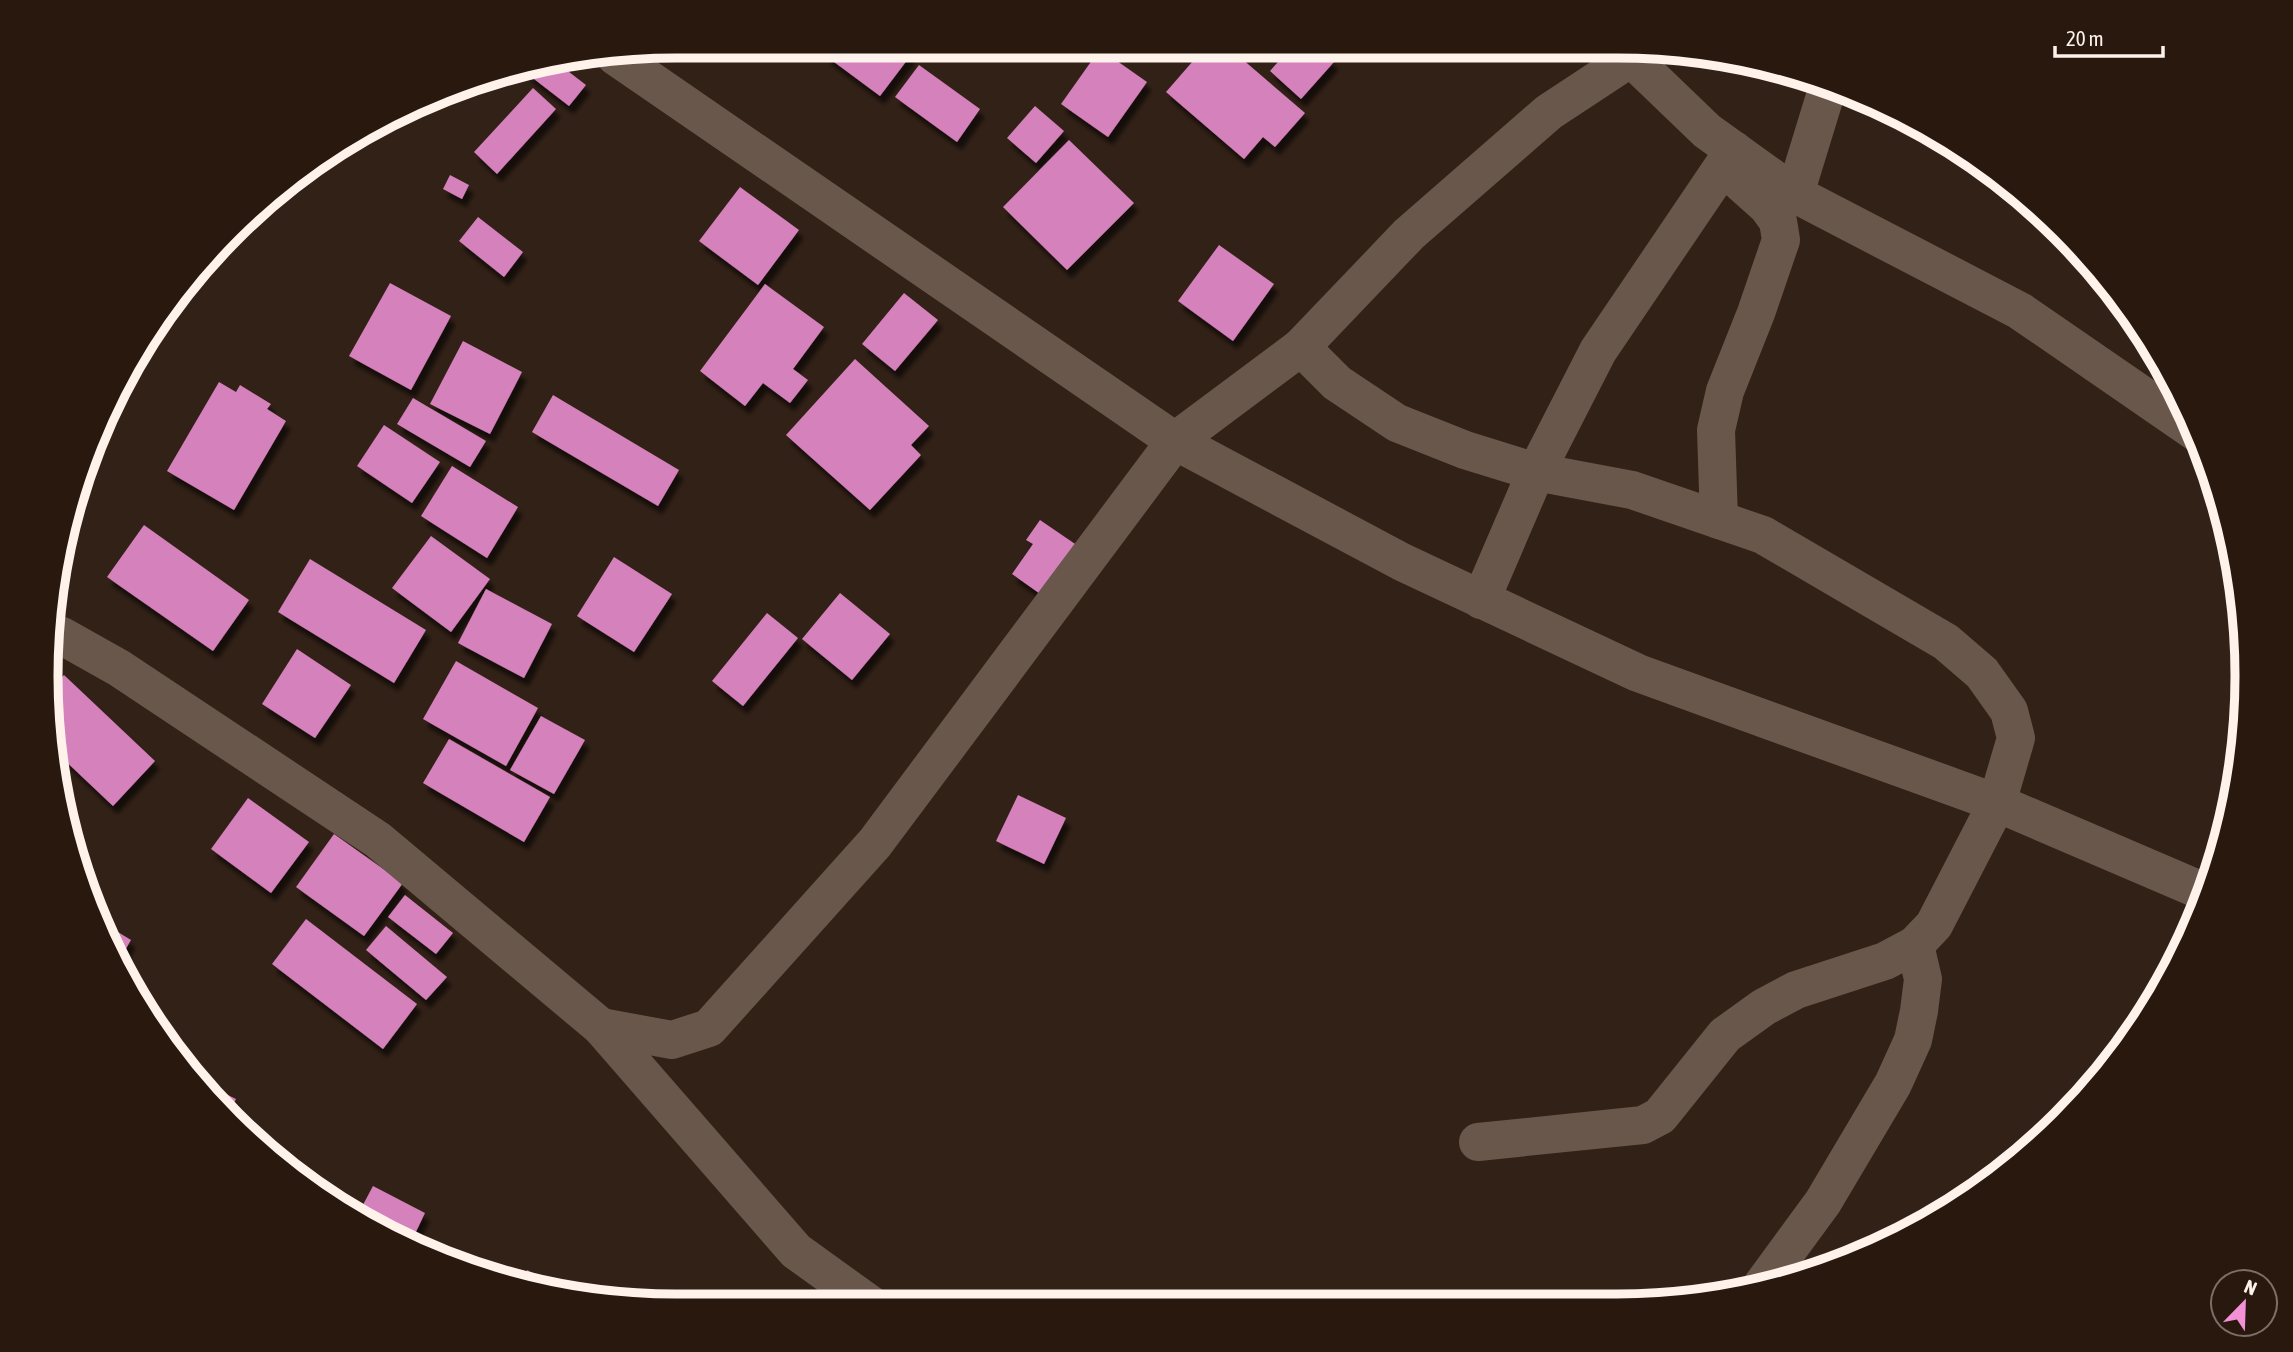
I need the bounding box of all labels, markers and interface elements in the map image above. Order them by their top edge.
scale bar [2055,14,2164,58]
text: 20 m [2066,26,2104,50]
north arrow [2209,1268,2279,1338]
text: N [2241,1275,2260,1300]

